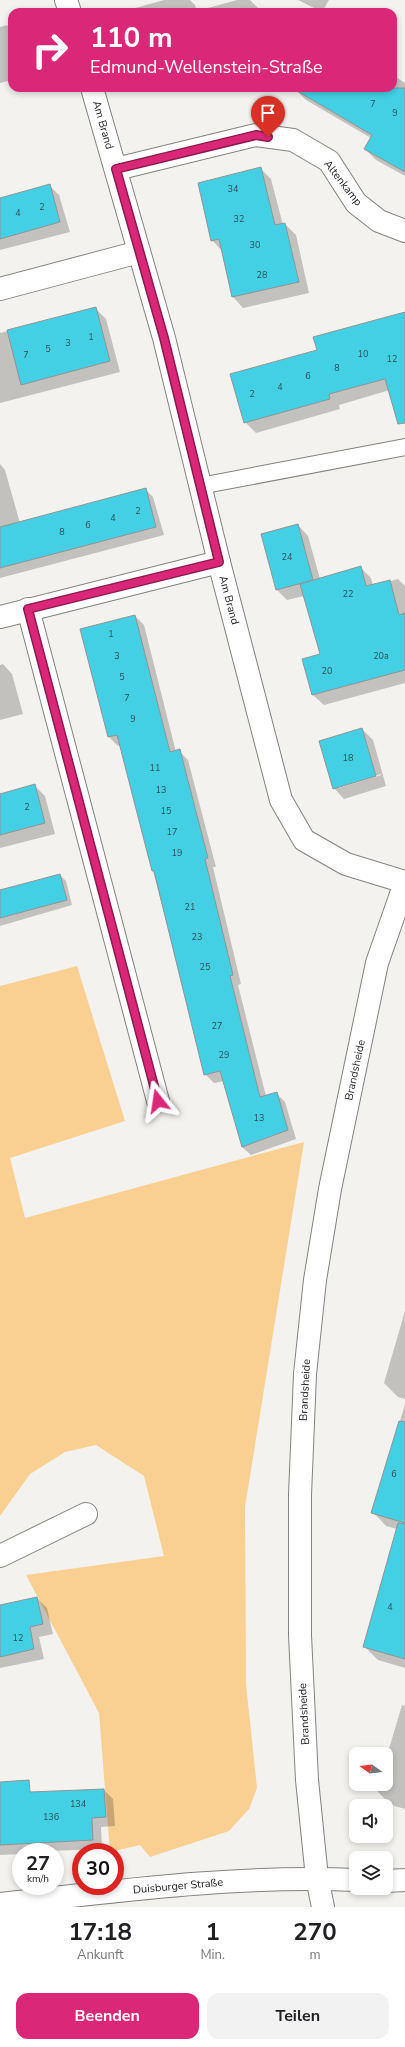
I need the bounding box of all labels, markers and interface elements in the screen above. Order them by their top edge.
text: 110 m [90,19,173,57]
icon: right [24,24,76,76]
text: Edmund-Wellenstein-Straße [90,55,323,79]
pin [251,96,285,137]
house number: 7 [370,98,376,110]
street label: Am Brand [89,99,117,151]
icon: arrive [257,102,279,124]
house number: 9 [392,107,398,119]
street label: Altenkamp [320,157,366,209]
house number: 34 [228,183,239,195]
house number: 2 [39,201,45,213]
house number: 4 [15,207,21,219]
house number: 32 [234,213,244,225]
house number: 30 [250,239,260,251]
house number: 28 [257,269,267,281]
house number: 1 [88,331,94,343]
house number: 3 [65,337,71,349]
house number: 5 [45,343,51,355]
house number: 10 [358,348,368,360]
house number: 7 [23,349,29,361]
house number: 12 [387,353,397,365]
house number: 8 [334,362,340,374]
house number: 6 [305,370,311,382]
house number: 4 [277,381,283,393]
house number: 2 [249,388,255,400]
house number: 2 [135,505,141,517]
house number: 4 [110,512,116,524]
house number: 6 [85,519,91,531]
house number: 8 [59,526,65,538]
house number: 24 [282,551,293,563]
street label: Am Brand [215,574,243,626]
house number: 22 [343,588,353,600]
house number: 1 [108,628,114,640]
house number: 3 [114,650,120,662]
house number: 20a [373,650,389,662]
house number: 20 [322,665,332,677]
house number: 5 [119,671,125,683]
house number: 7 [124,692,130,704]
house number: 9 [130,713,136,725]
house number: 18 [343,752,353,764]
house number: 11 [150,762,160,774]
house number: 13 [156,784,166,796]
house number: 2 [24,801,30,813]
house number: 15 [161,805,171,817]
house number: 17 [167,826,177,838]
house number: 19 [172,847,182,859]
house number: 21 [185,901,195,913]
house number: 23 [192,931,202,943]
house number: 25 [200,961,210,973]
house number: 27 [212,1020,222,1032]
street label: Brandsheide [341,1038,369,1102]
house number: 29 [219,1049,229,1061]
position arrow [137,1080,179,1122]
house number: 13 [254,1112,264,1124]
street label: Brandsheide [296,1359,314,1421]
house number: 6 [391,1468,397,1480]
house number: 4 [387,1601,393,1613]
house number: 12 [13,1632,23,1644]
street label: Brandsheide [295,1683,313,1745]
north arrow [349,1747,393,1791]
map controls [349,1747,393,1895]
house number: 134 [70,1798,87,1810]
button: sound [349,1799,393,1843]
house number: 136 [43,1811,59,1823]
speed limit sign: 30 [72,1843,124,1895]
text: 27 [26,1850,50,1877]
button: layers [349,1851,393,1895]
text: km/h [27,1872,49,1886]
street label: Duisburger Straße [132,1875,224,1897]
text: 17:18 [68,1916,132,1948]
text: 1 [205,1916,220,1948]
text: 270 [293,1916,337,1948]
text: Ankunft [77,1946,124,1964]
text: Min. [200,1946,225,1964]
text: m [309,1946,321,1964]
button: Beenden [16,1993,199,2039]
button: Teilen [207,1993,389,2039]

